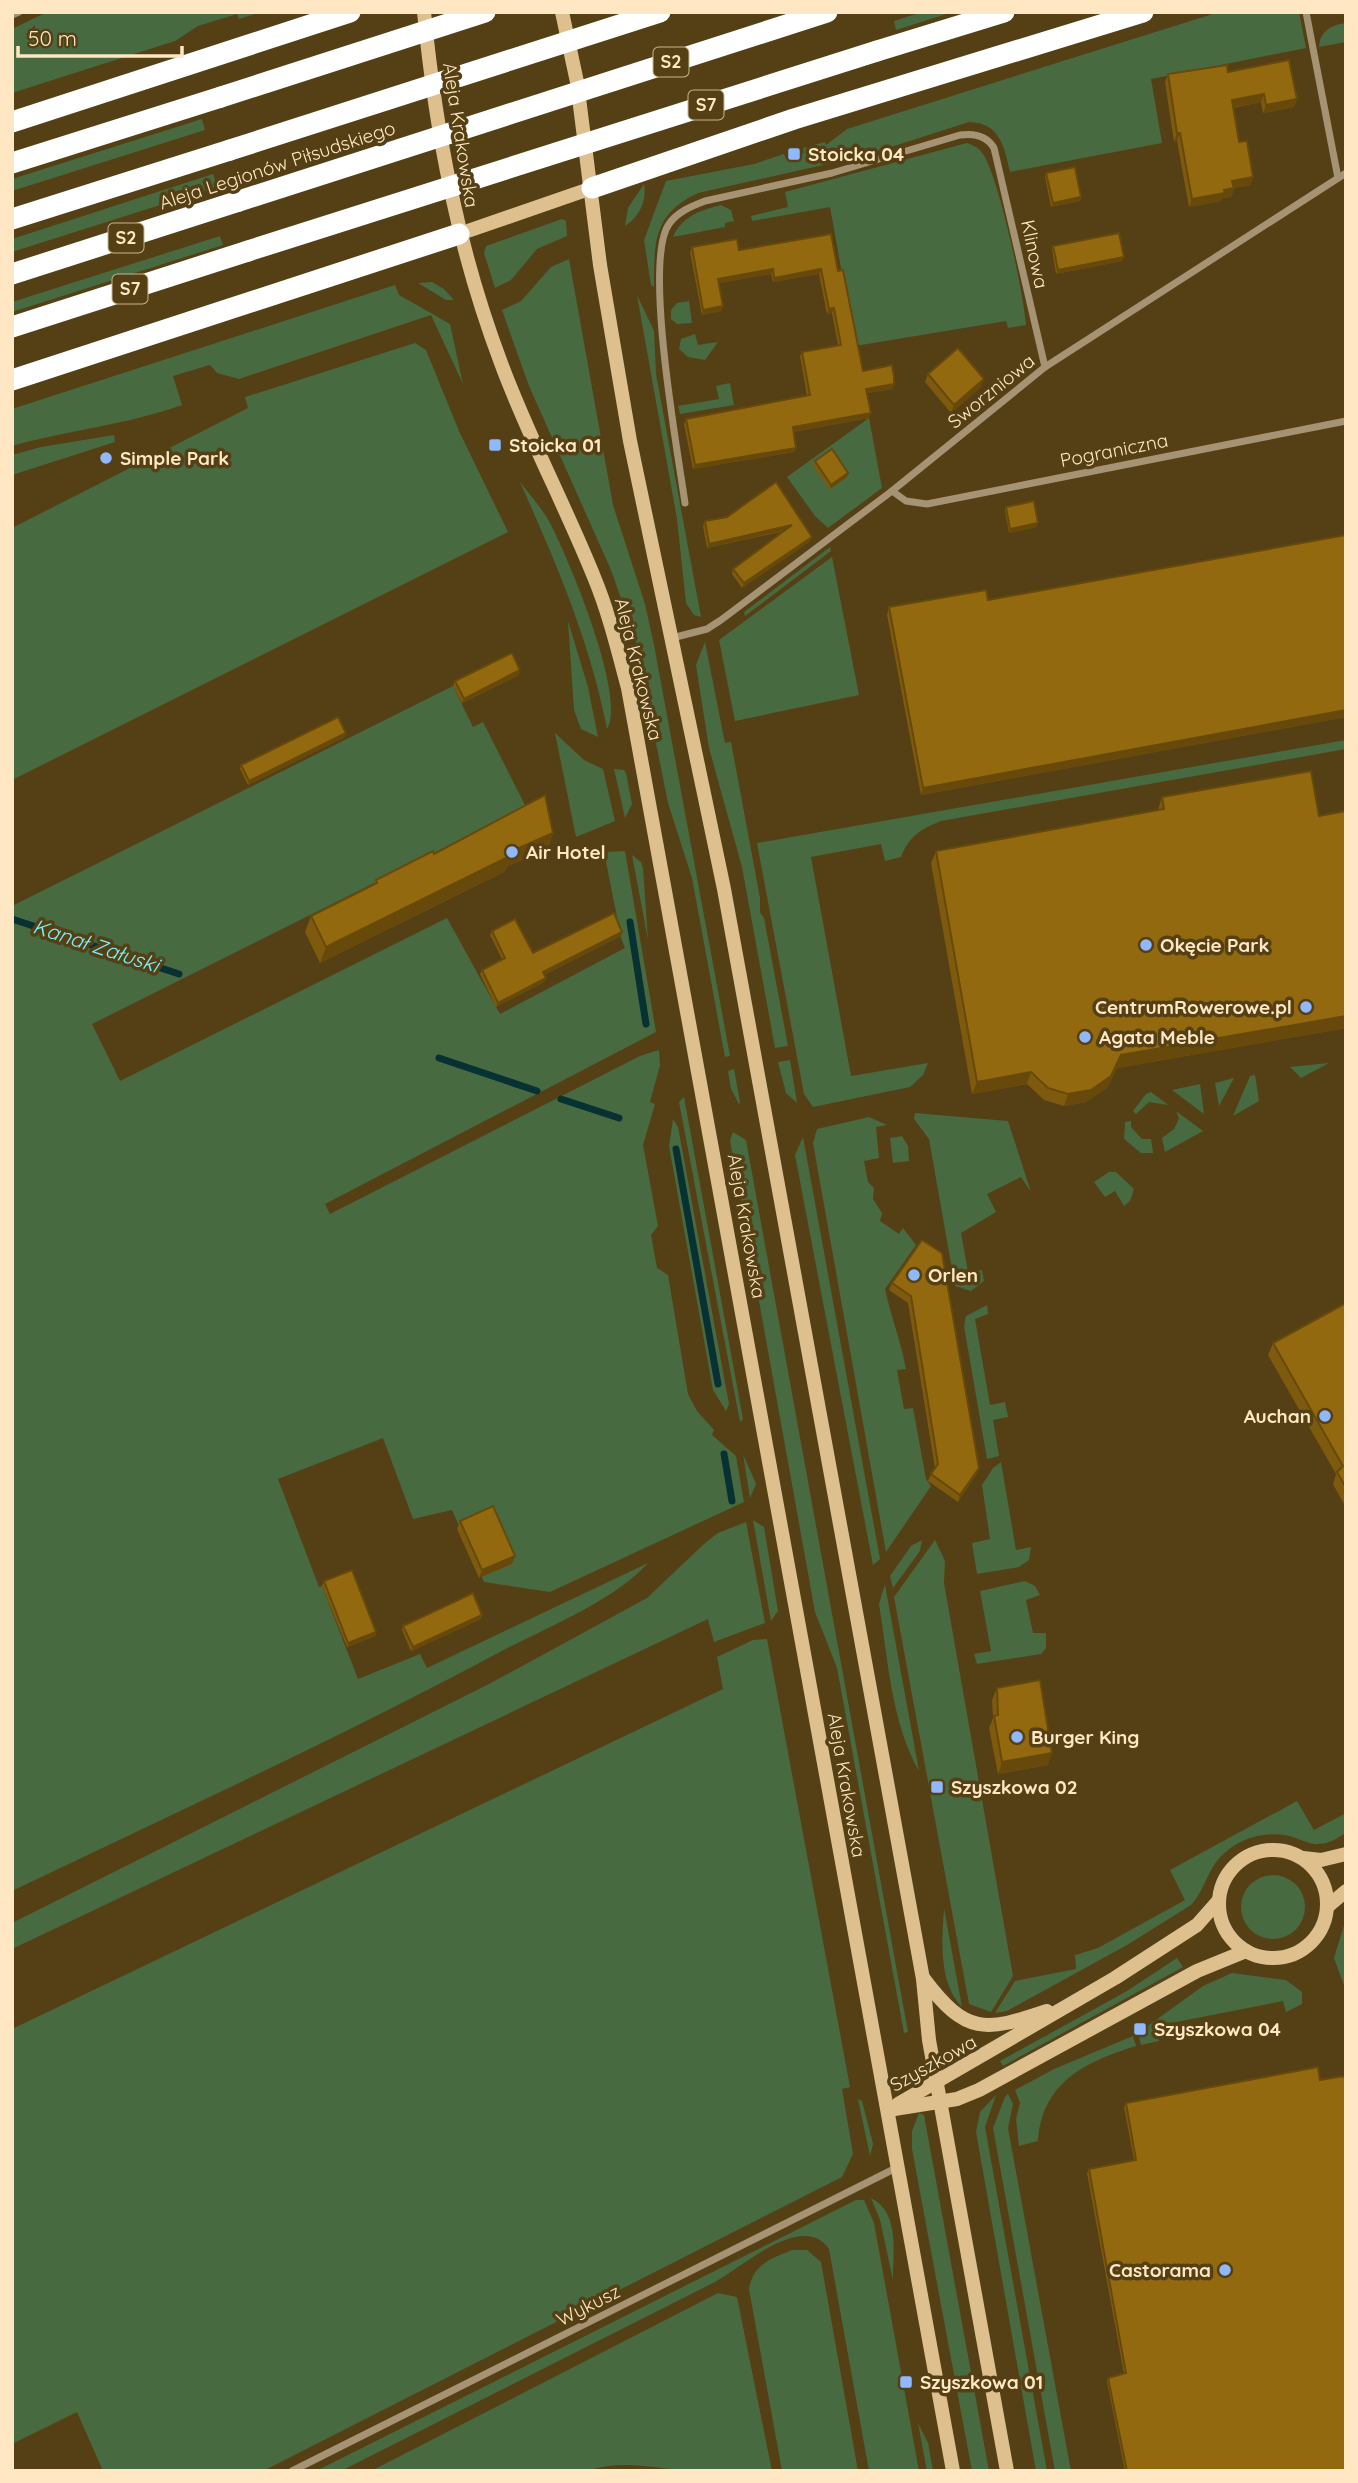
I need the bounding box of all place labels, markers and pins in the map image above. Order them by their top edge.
place label: Stoicka 04 [808,142,904,166]
marker: Stoicka 04 [786,146,802,162]
place label: Stoicka 01 [509,433,601,457]
marker: Stoicka 01 [487,437,503,453]
place label: Simple Park [120,446,229,470]
marker: Simple Park [98,450,114,466]
place label: Air Hotel [526,840,606,864]
marker: Air Hotel [504,844,520,860]
place label: Okęcie Park [1160,933,1269,957]
marker: Okęcie Park [1138,937,1154,953]
place label: CentrumRowerowe.pl [1095,995,1292,1019]
marker: CentrumRowerowe.pl [1298,999,1314,1015]
place label: Agata Meble [1099,1025,1215,1049]
marker: Agata Meble [1077,1029,1093,1045]
place label: Orlen [928,1263,978,1287]
marker: Orlen [906,1267,922,1283]
place label: Auchan [1244,1404,1311,1428]
marker: Auchan [1317,1408,1333,1424]
place label: Burger King [1031,1725,1139,1749]
marker: Burger King [1009,1729,1025,1745]
place label: Szyszkowa 02 [951,1775,1078,1799]
marker: Szyszkowa 02 [929,1779,945,1795]
place label: Szyszkowa 04 [1154,2017,1281,2041]
marker: Szyszkowa 04 [1132,2021,1148,2037]
place label: Castorama [1109,2258,1211,2282]
marker: Castorama [1217,2262,1233,2278]
place label: Szyszkowa 01 [920,2370,1043,2394]
marker: Szyszkowa 01 [898,2374,914,2390]

